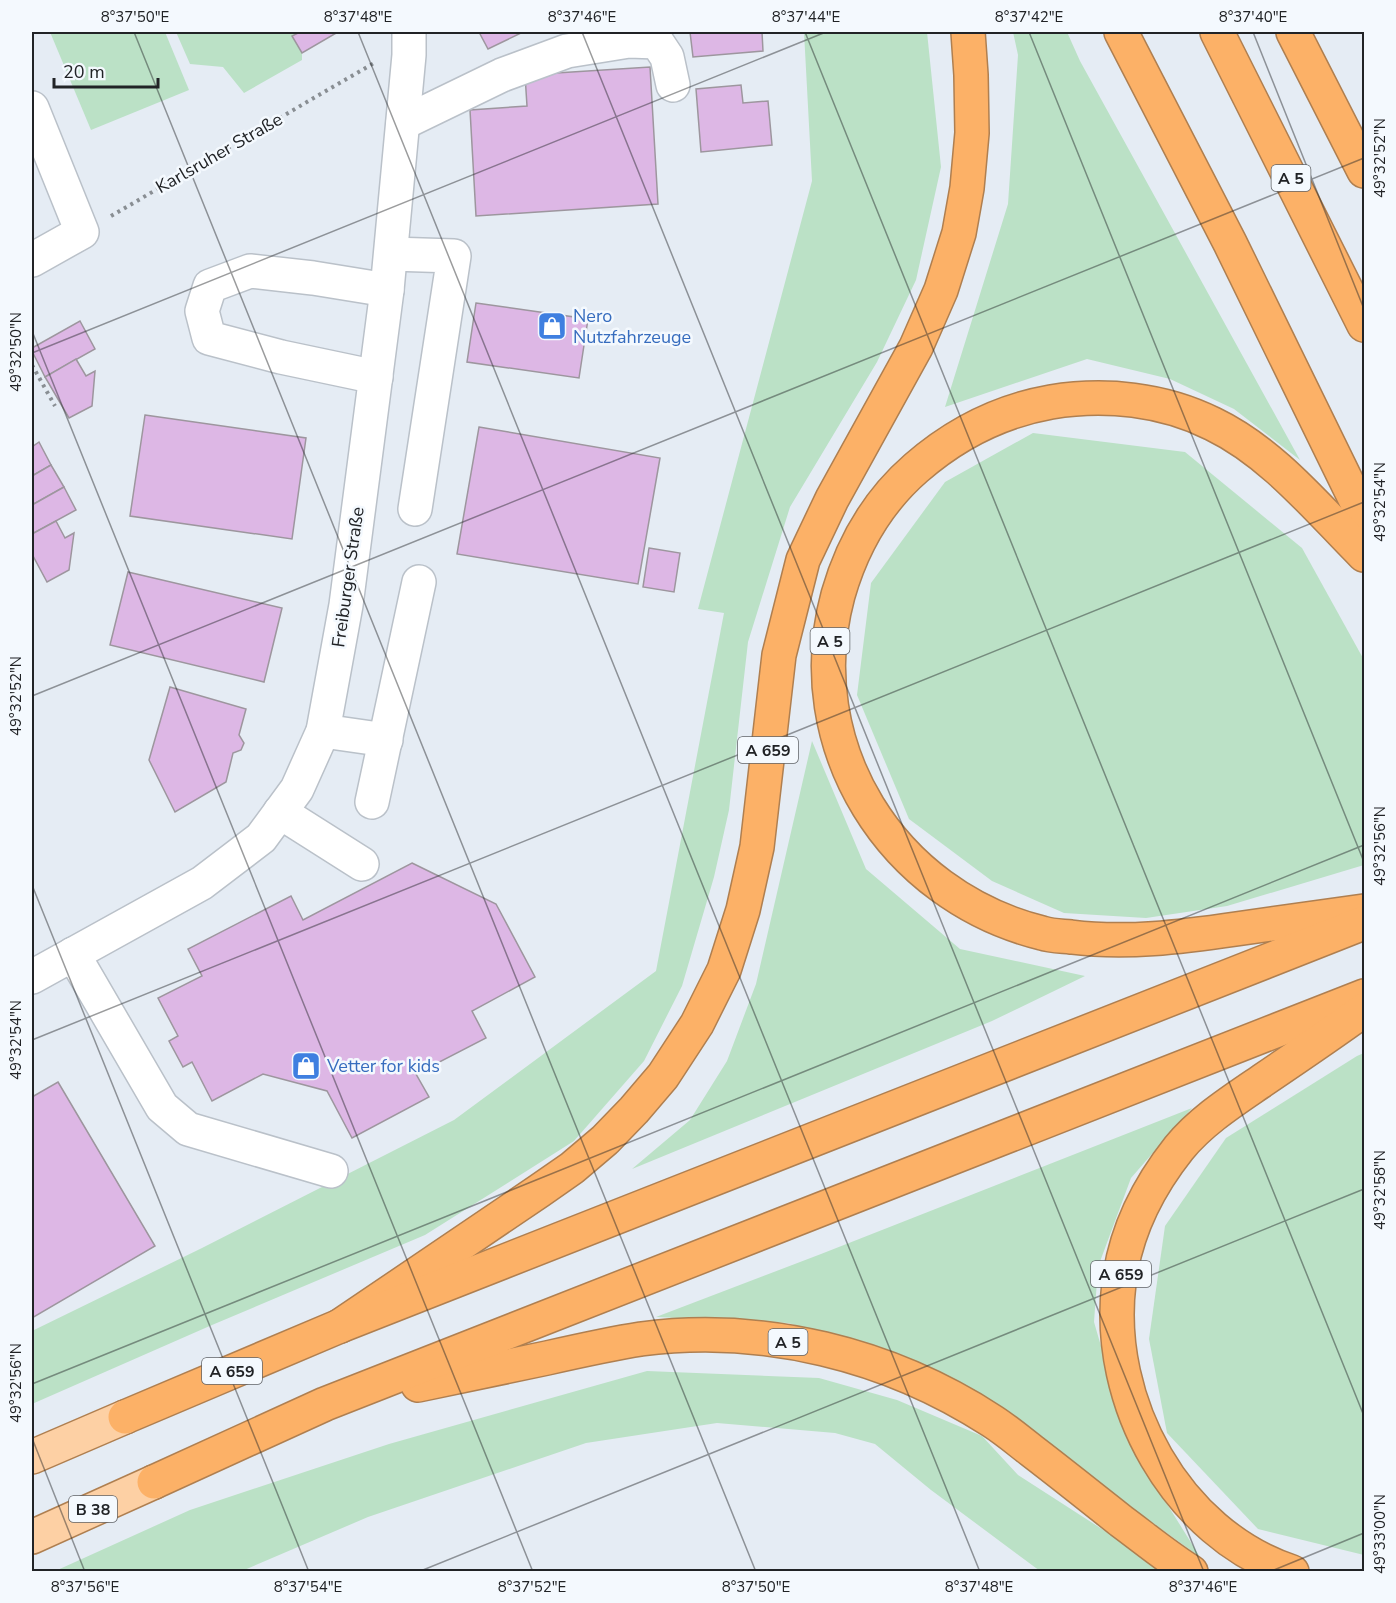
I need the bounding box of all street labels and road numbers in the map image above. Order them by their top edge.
street label: Karlsruher Straße [151,107,287,199]
road number: A 5 [1272,165,1310,191]
street label: Freiburger Straße [326,505,370,649]
road number: A 5 [810,628,850,654]
road number: A 659 [738,737,798,763]
road number: A 659 [1091,1261,1151,1287]
road number: A 5 [768,1329,808,1355]
road number: A 659 [202,1358,262,1384]
road number: B 38 [69,1496,117,1522]

